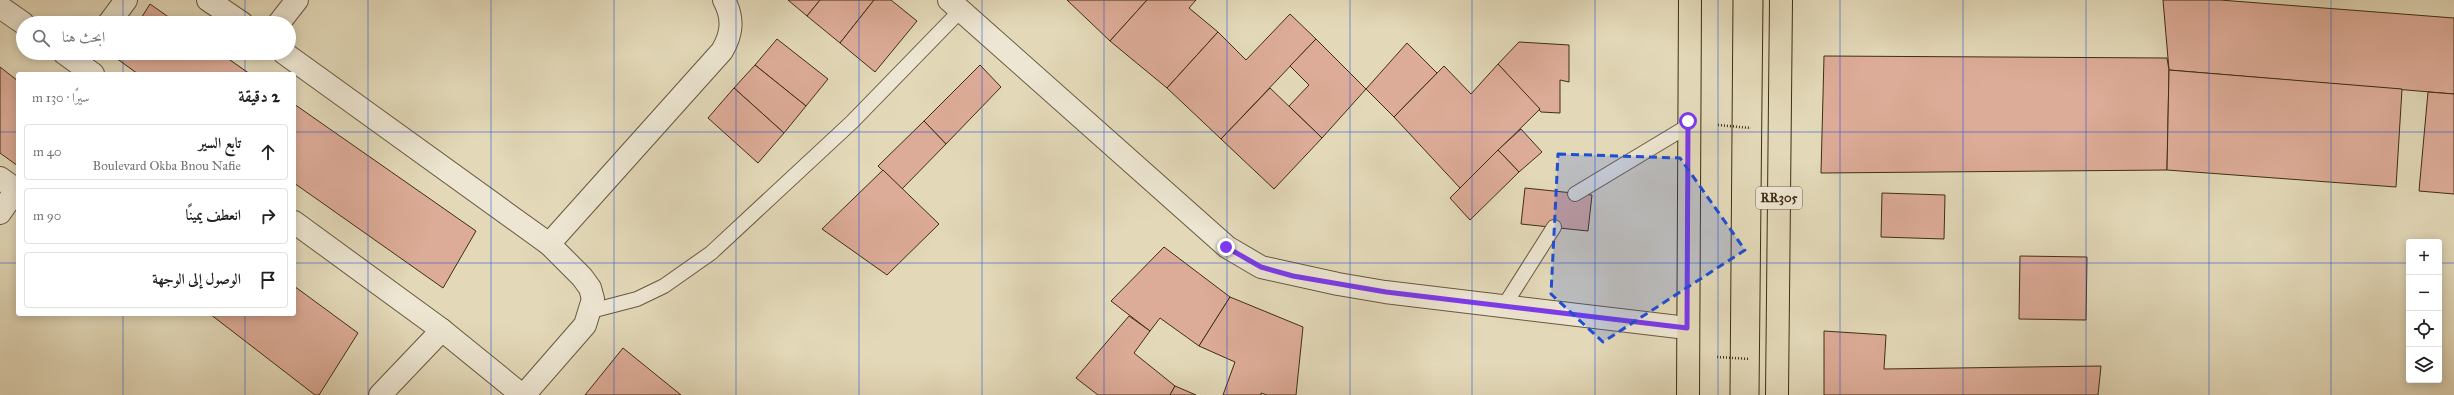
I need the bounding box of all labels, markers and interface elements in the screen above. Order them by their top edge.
search box [16,16,296,60]
icon: search [30,27,52,49]
text: ابحث هنا [62,28,105,46]
text: 2 دقيقة [238,86,280,107]
text: سيرًا · 130 m [32,90,89,106]
route start [1679,112,1697,130]
text: تابع السير [199,134,241,152]
icon: ahead [257,141,279,163]
text: 40 m [33,144,62,160]
text: Boulevard Okba Bnou Nafie [93,158,241,174]
road number: RR305 [1756,187,1802,209]
icon: right [257,205,279,227]
text: انعطف يمينًا [186,206,241,224]
text: 90 m [33,208,61,224]
route end [1217,238,1235,256]
map controls [2406,239,2442,383]
button: + [2406,239,2442,275]
icon: arrive [257,269,279,291]
text: الوصول إلى الوجهة [152,270,241,288]
button: − [2406,275,2442,311]
button: locate [2406,311,2442,347]
button: layers [2406,347,2442,383]

